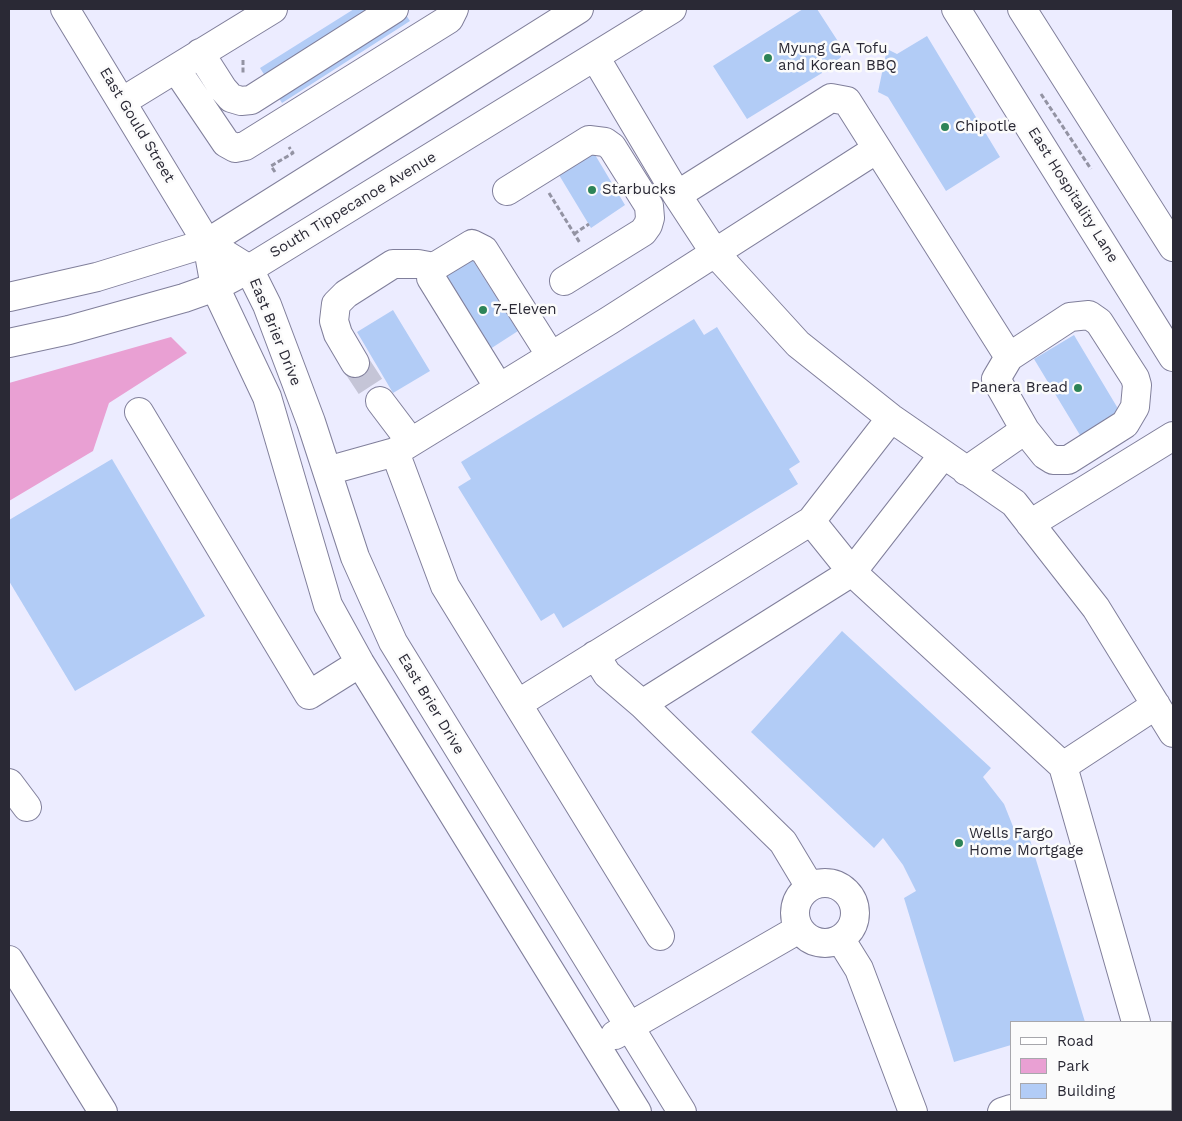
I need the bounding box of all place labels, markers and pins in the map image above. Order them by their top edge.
place label: Myung GA Tofu and Korean BBQ [778,40,897,75]
marker: Myung GA Tofu and Korean BBQ [762,52,774,64]
place label: Chipotle [955,118,1016,136]
marker: Chipotle [939,121,951,133]
place label: Starbucks [602,181,676,199]
marker: Starbucks [586,184,598,196]
place label: 7-Eleven [493,301,557,319]
marker: 7-Eleven [477,304,489,316]
place label: Panera Bread [971,379,1068,397]
marker: Panera Bread [1072,382,1084,394]
place label: Wells Fargo Home Mortgage [969,825,1084,860]
marker: Wells Fargo Home Mortgage [953,837,965,849]

